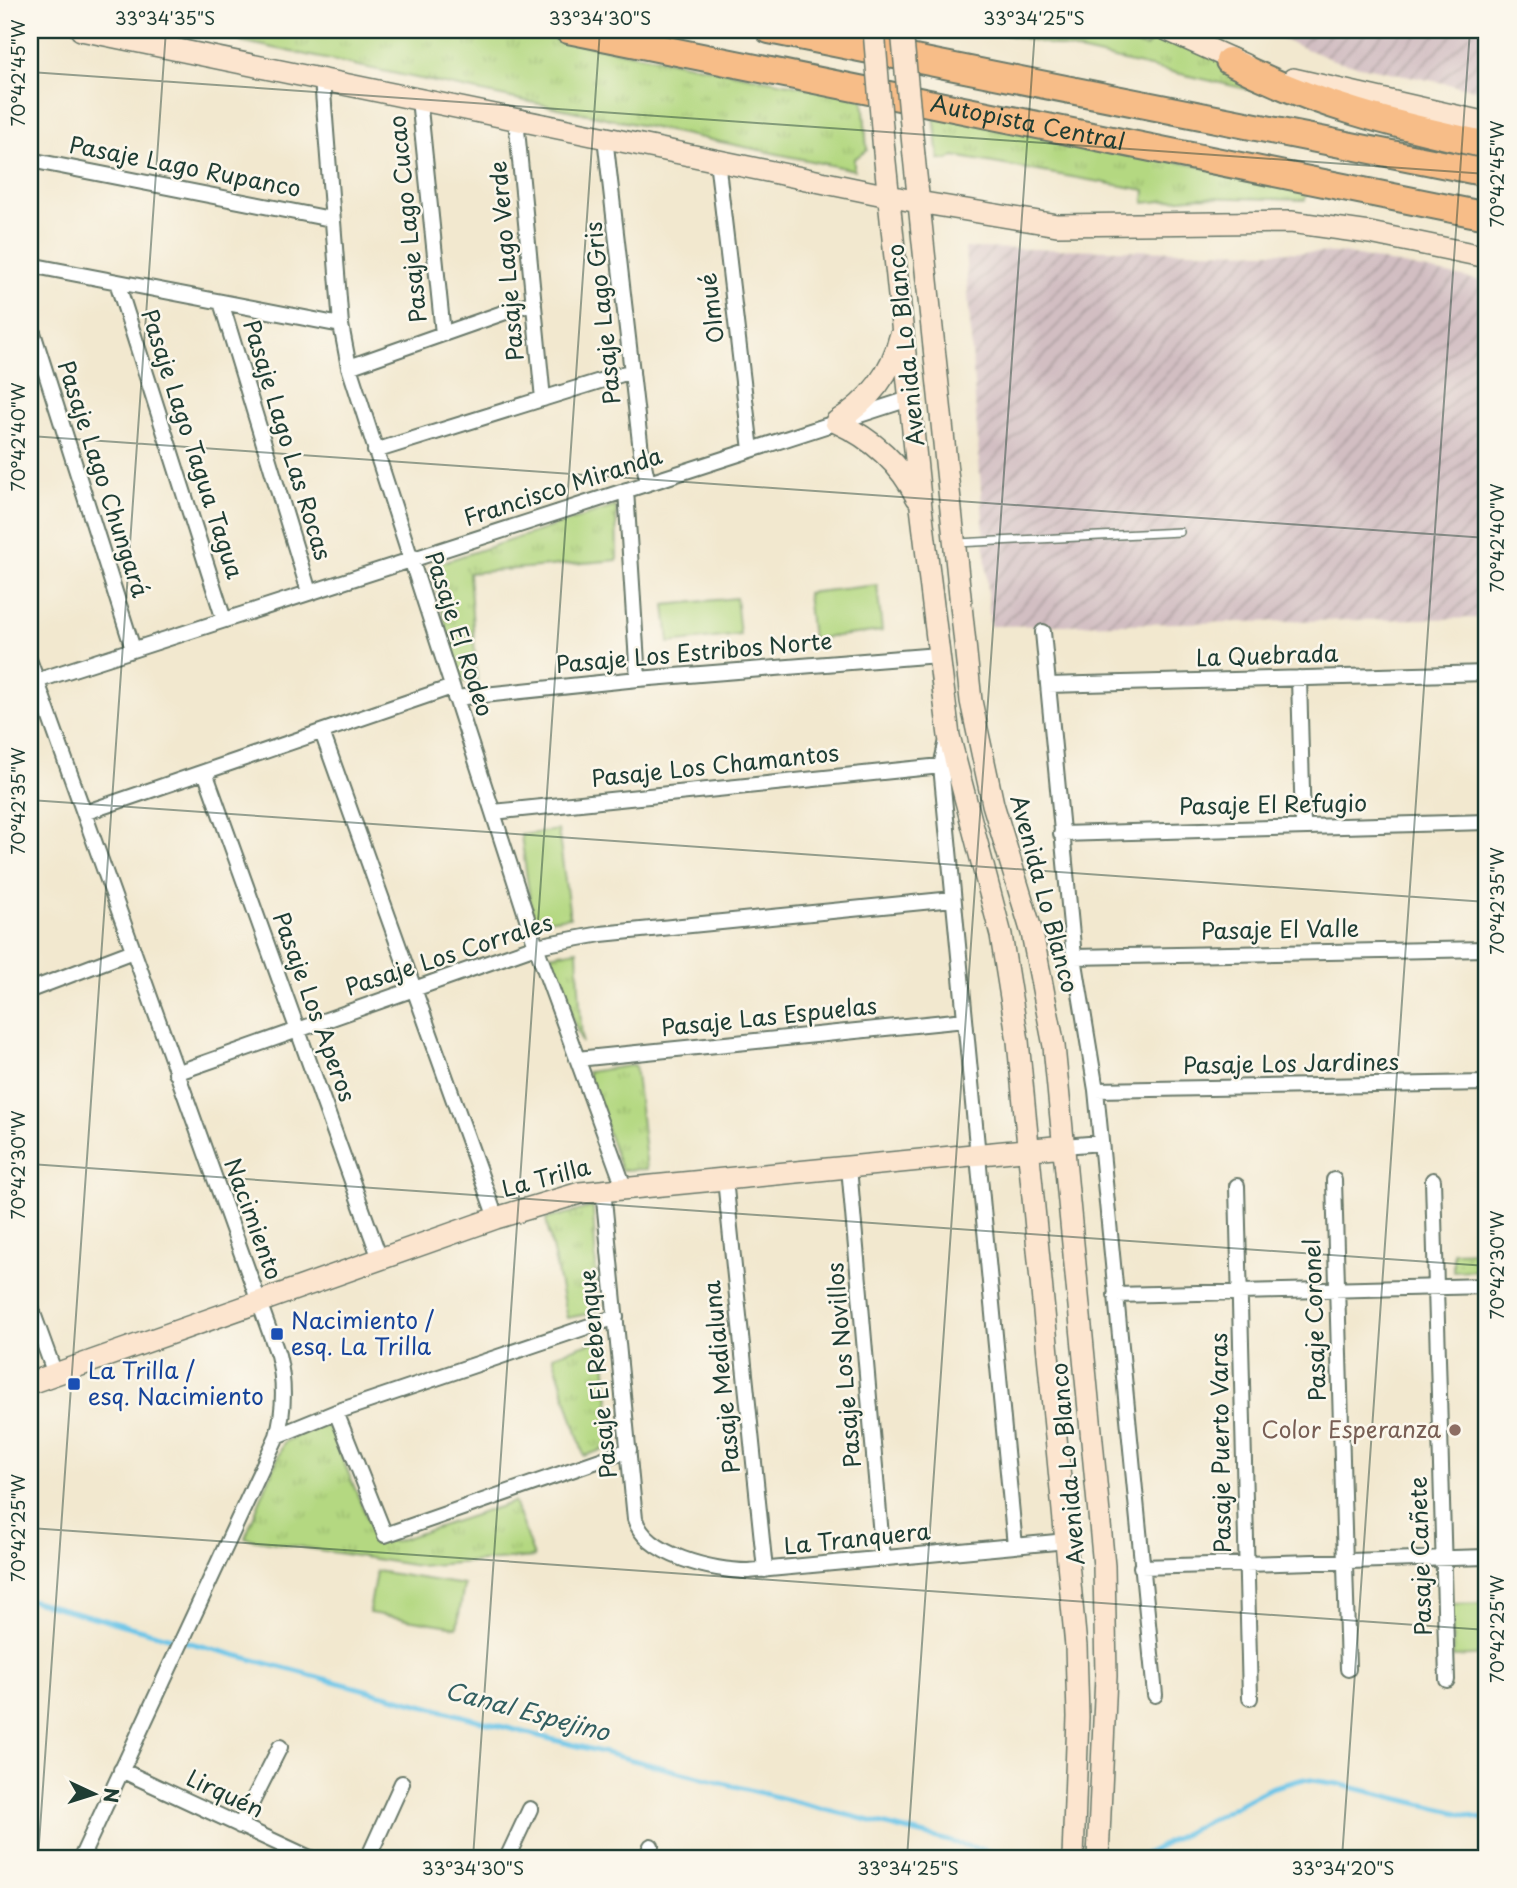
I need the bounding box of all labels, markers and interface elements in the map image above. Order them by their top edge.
text: 33°34'35"S [115,4,215,31]
text: 33°34'30"S [549,4,651,31]
text: 33°34'25"S [983,4,1085,31]
text: 70°42'45"W [4,19,31,126]
street label: Autopista Central [928,85,1128,158]
street label: Pasaje Lago Cucao [378,114,435,325]
text: 70°42'45"W [1483,120,1510,227]
street label: Pasaje Lago Rupanco [66,126,304,205]
street label: Pasaje Lago Verde [479,160,532,363]
street label: Pasaje Lago Gris [575,220,629,406]
street label: Avenida Lo Blanco [876,242,933,448]
street label: Olmué [689,271,732,345]
street label: Pasaje Lago Tagua Tagua [133,304,254,584]
street label: Pasaje Lago Las Rocas [235,315,342,564]
street label: Pasaje Lago Chungará [50,356,159,602]
text: 70°42'40"W [4,382,31,491]
street label: Francisco Miranda [459,437,666,534]
text: 70°42'40"W [1483,483,1510,592]
street label: Pasaje El Rodeo [417,546,504,721]
street label: Pasaje Los Estribos Norte [554,622,834,681]
street label: La Quebrada [1195,635,1339,674]
street label: Pasaje Los Chamantos [589,734,840,795]
text: 70°42'35"W [4,747,31,855]
street label: Pasaje El Refugio [1179,784,1367,823]
street label: Avenida Lo Blanco [1002,791,1089,996]
text: 70°42'35"W [1483,847,1510,955]
street label: Pasaje Los Corrales [340,904,557,1004]
street label: Pasaje Los Aperos [265,907,366,1106]
street label: Pasaje El Valle [1200,910,1360,947]
street label: Pasaje Las Espuelas [659,987,878,1044]
street label: Pasaje Los Jardines [1182,1043,1399,1082]
text: 70°42'30"W [4,1110,31,1220]
street label: La Trilla [497,1148,594,1205]
street label: Nacimiento [216,1153,293,1284]
text: 70°42'30"W [1483,1210,1510,1320]
street label: Pasaje Coronel [1293,1238,1334,1402]
street label: Pasaje Los Novillos [816,1261,869,1469]
street label: Pasaje El Rebenque [568,1268,625,1480]
street label: Pasaje Medialuna [693,1278,748,1475]
place label: Nacimiento / esq. La Trilla [291,1302,435,1363]
marker: Nacimiento / esq. La Trilla [269,1326,285,1342]
street label: Pasaje Puerto Varas [1200,1332,1239,1554]
place label: La Trilla / esq. Nacimiento [88,1352,264,1413]
street label: Avenida Lo Blanco [1040,1361,1093,1567]
marker: La Trilla / esq. Nacimiento [66,1376,82,1392]
place label: Color Esperanza [1261,1411,1442,1446]
marker: Color Esperanza [1447,1422,1463,1438]
text: 70°42'25"W [4,1473,31,1582]
street label: Pasaje Cañete [1399,1476,1440,1636]
street label: La Tranquera [782,1512,932,1563]
text: 70°42'25"W [1483,1574,1510,1683]
water label: Canal Espejino [441,1671,615,1750]
north arrow [60,1758,130,1828]
street label: Lirquén [181,1759,270,1826]
text: N [97,1787,126,1804]
text: 33°34'30"S [422,1854,524,1881]
text: 33°34'25"S [857,1854,959,1881]
text: 33°34'20"S [1291,1854,1395,1881]

